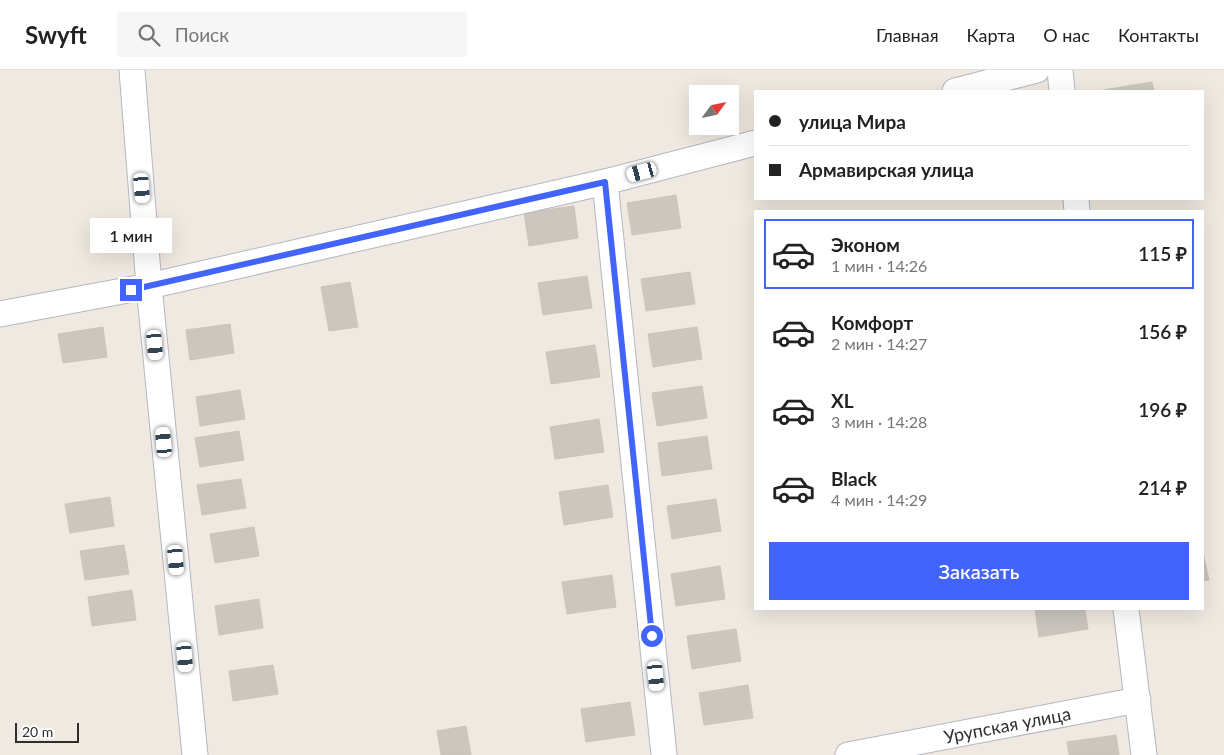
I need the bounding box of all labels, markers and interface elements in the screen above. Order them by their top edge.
search box [117,12,467,57]
text: Swyft [25,20,87,49]
icon: search [135,21,163,49]
text: Поиск [175,23,229,46]
text: Главная [876,24,939,46]
text: Карта [967,24,1015,46]
text: О нас [1043,24,1090,46]
text: Контакты [1118,24,1199,46]
north arrow [689,85,739,135]
map controls [689,85,739,135]
text: улица Мира [799,110,906,133]
text: Армавирская улица [799,158,974,181]
car [625,161,658,183]
car [133,172,150,204]
callout: 1 мин [90,218,172,252]
text: 1 мин [110,226,152,245]
icon: car [771,232,816,277]
text: Эконом [831,233,900,256]
text: 115 ₽ [1138,242,1187,265]
text: 1 мин · 14:26 [831,256,927,275]
route end [120,279,142,301]
icon: car [771,310,816,355]
text: Комфорт [831,311,913,334]
text: 156 ₽ [1138,320,1187,343]
car [146,329,163,361]
text: 2 мин · 14:27 [831,334,927,353]
icon: car [771,388,816,433]
text: XL [831,389,854,412]
text: 196 ₽ [1138,398,1187,421]
text: 3 мин · 14:28 [831,412,927,431]
car [155,426,172,458]
icon: car [771,466,816,511]
text: Black [831,467,877,490]
text: 214 ₽ [1138,476,1187,499]
text: 4 мин · 14:29 [831,490,927,509]
button: Заказать [769,542,1189,600]
car [167,544,184,576]
route start [641,625,663,647]
car [176,641,193,673]
car [646,660,665,692]
street label: Урупская улица [942,702,1073,748]
scale bar [15,720,79,743]
text: 20 m [22,723,53,740]

